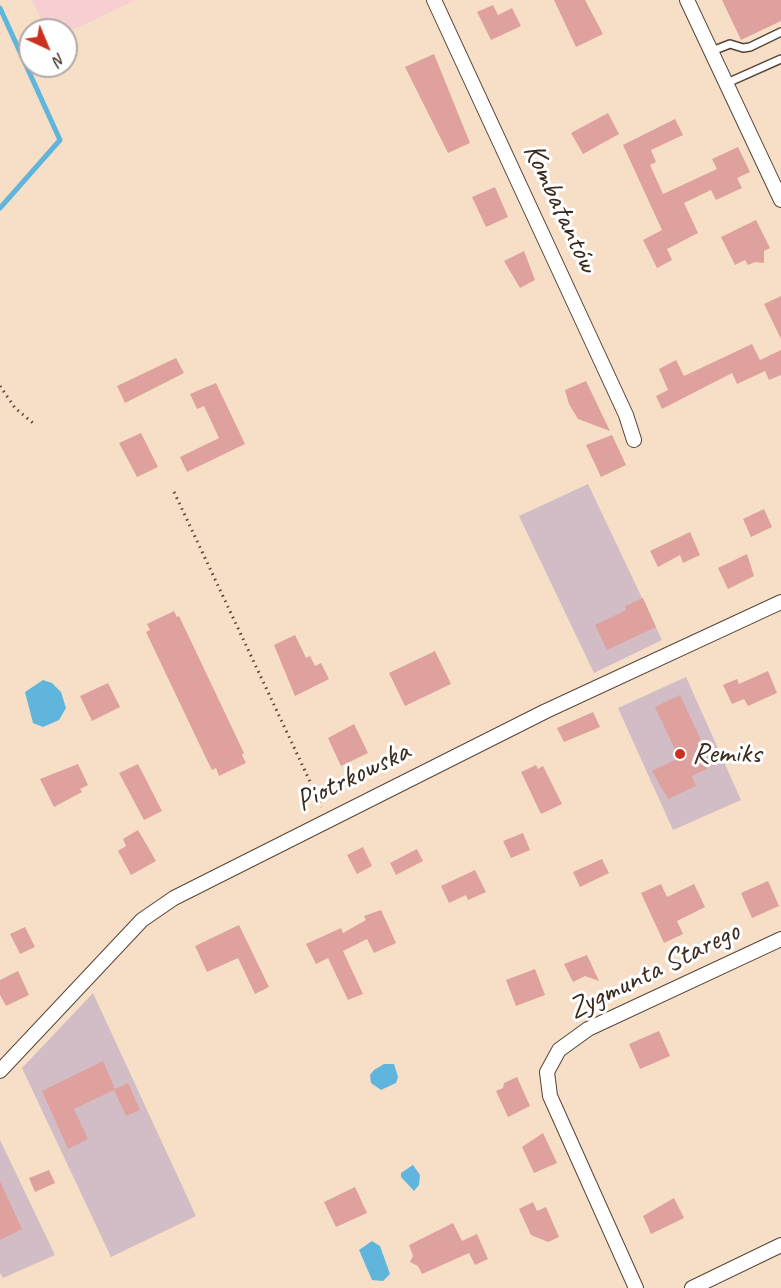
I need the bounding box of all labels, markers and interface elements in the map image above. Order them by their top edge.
north arrow [18,18,78,78]
text: N [49,49,70,70]
street label: Kombatantów [515,138,605,278]
street label: Piotrkowska [290,734,416,820]
place label: Remiks [692,736,761,772]
marker: Remiks [673,747,687,761]
street label: Zygmunta Starego [562,914,746,1028]

